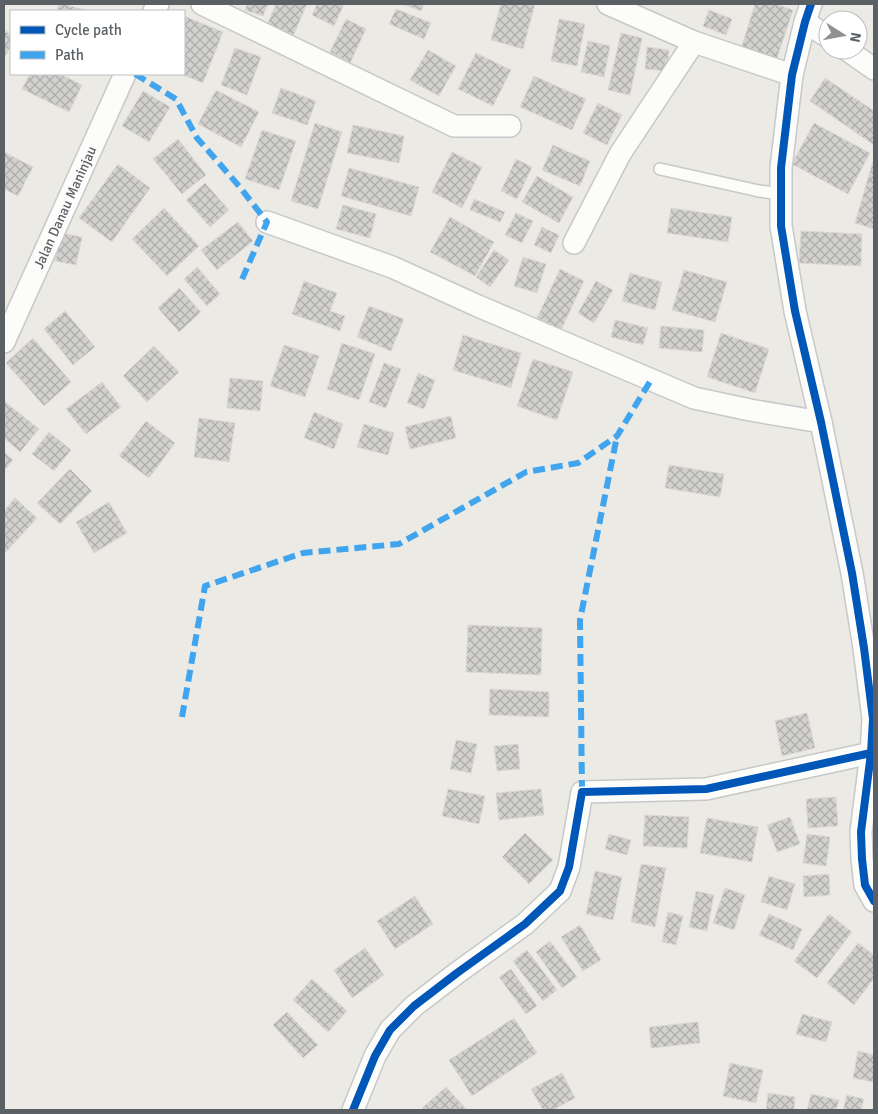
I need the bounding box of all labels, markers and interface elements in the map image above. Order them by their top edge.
legend [10,10,185,75]
north arrow [818,10,868,60]
text: Cycle path [55,21,122,39]
text: N [846,31,865,44]
text: Path [55,46,84,64]
street label: Jalan Danau Maninjau [30,143,100,271]

